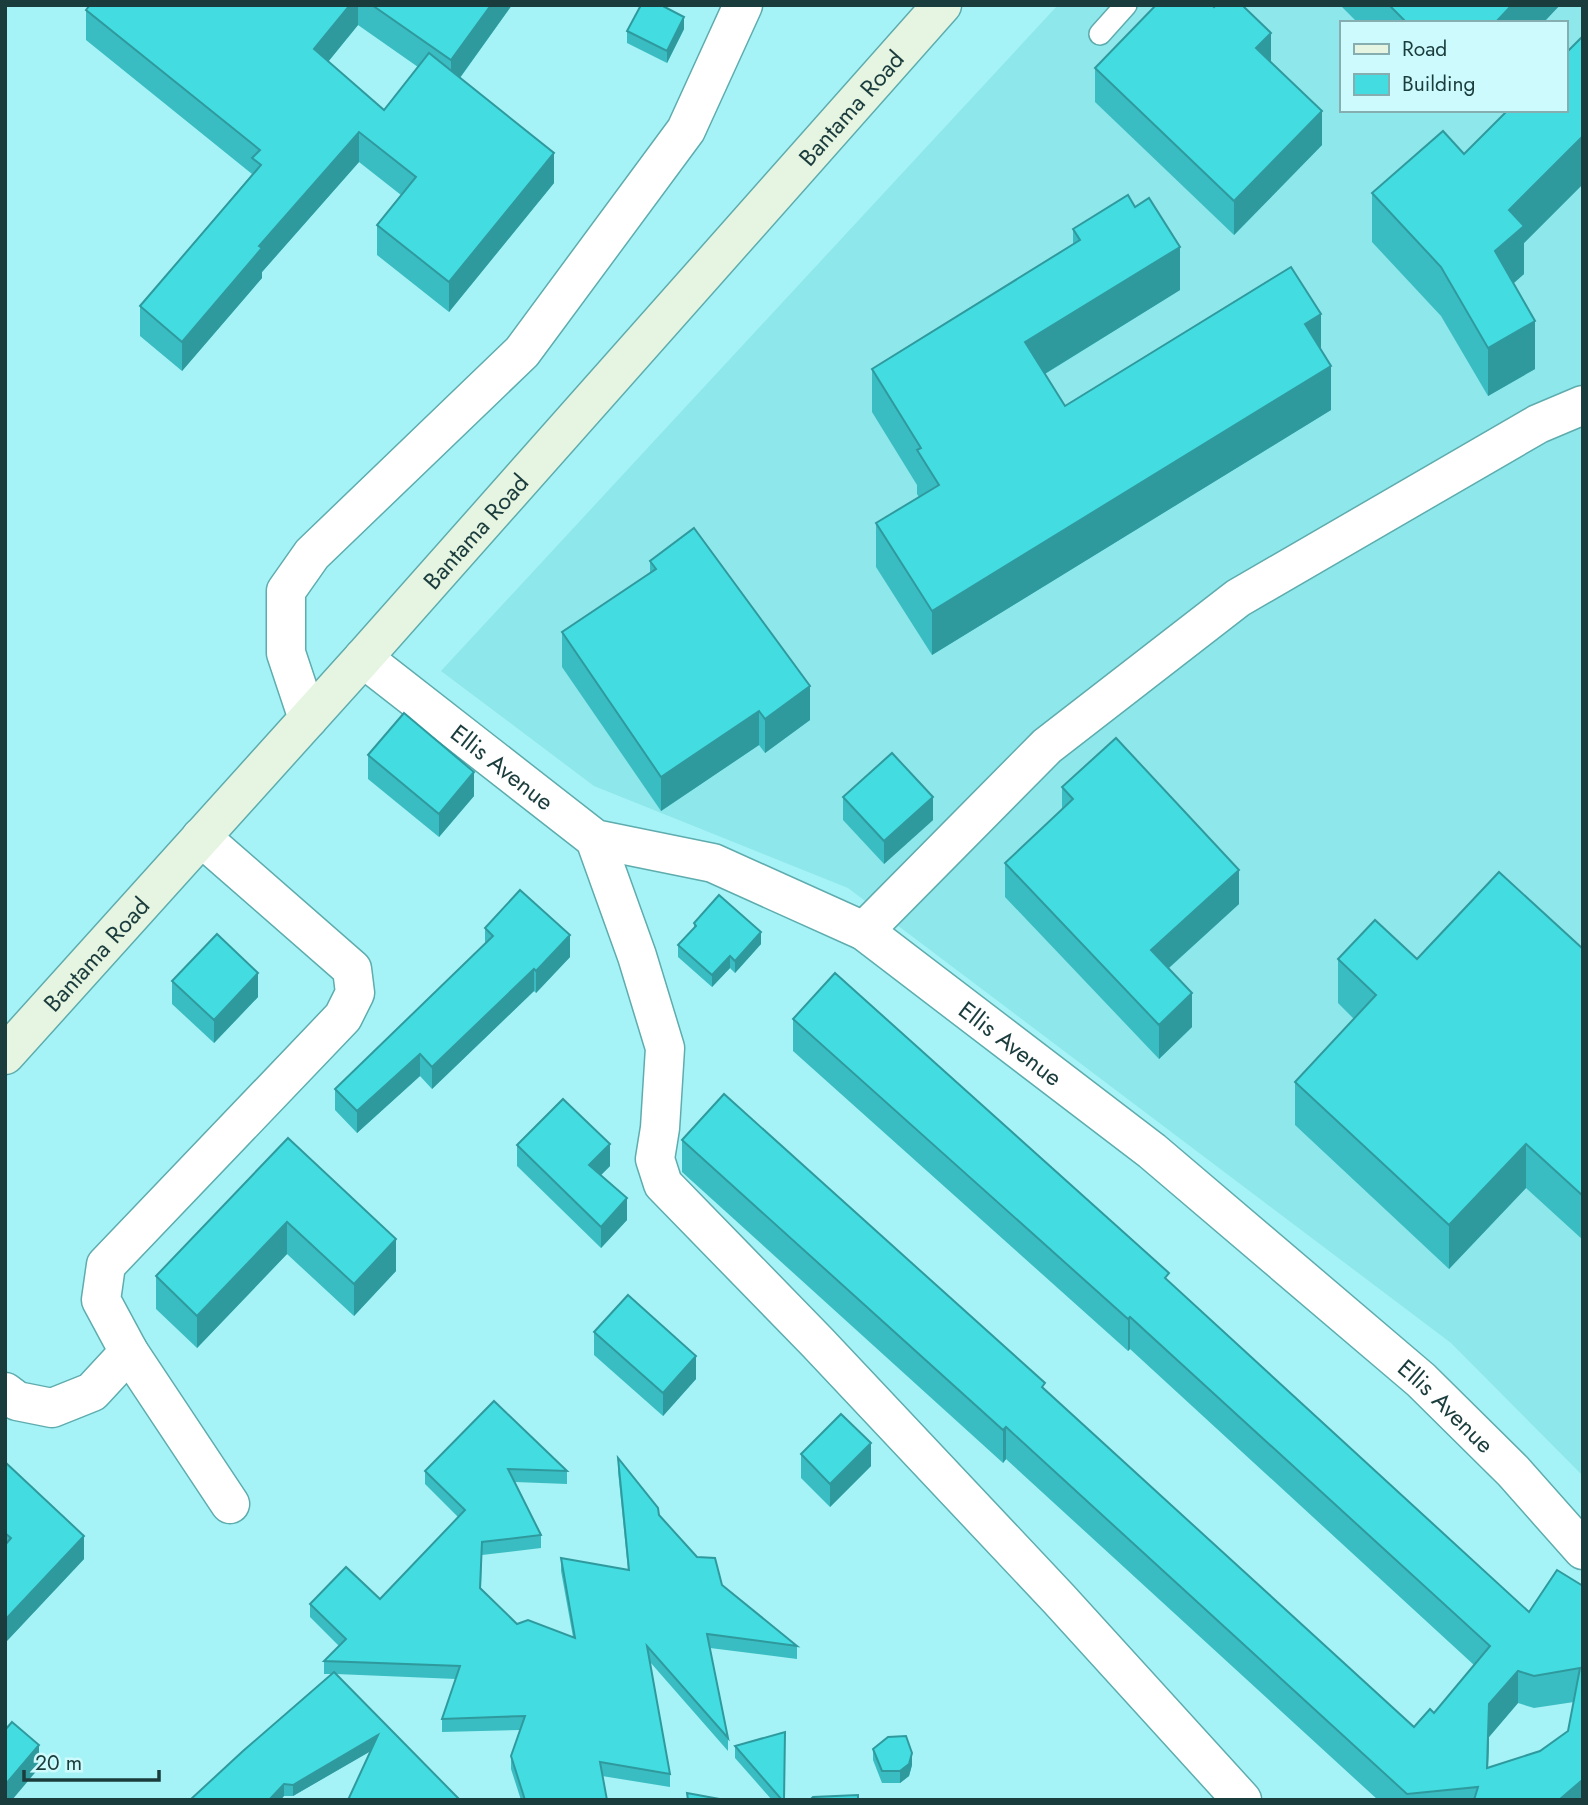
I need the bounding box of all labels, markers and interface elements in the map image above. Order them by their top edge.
legend [1340,21,1567,112]
text: Road [1402,34,1447,64]
street label: Bantama Road [790,42,912,173]
text: Building [1402,69,1475,99]
street label: Bantama Road [414,466,536,597]
street label: Ellis Avenue [444,715,561,818]
street label: Bantama Road [35,889,157,1019]
street label: Ellis Avenue [952,992,1070,1094]
street label: Ellis Avenue [1391,1350,1502,1461]
scale bar [24,1738,159,1782]
text: 20 m [35,1748,82,1778]

